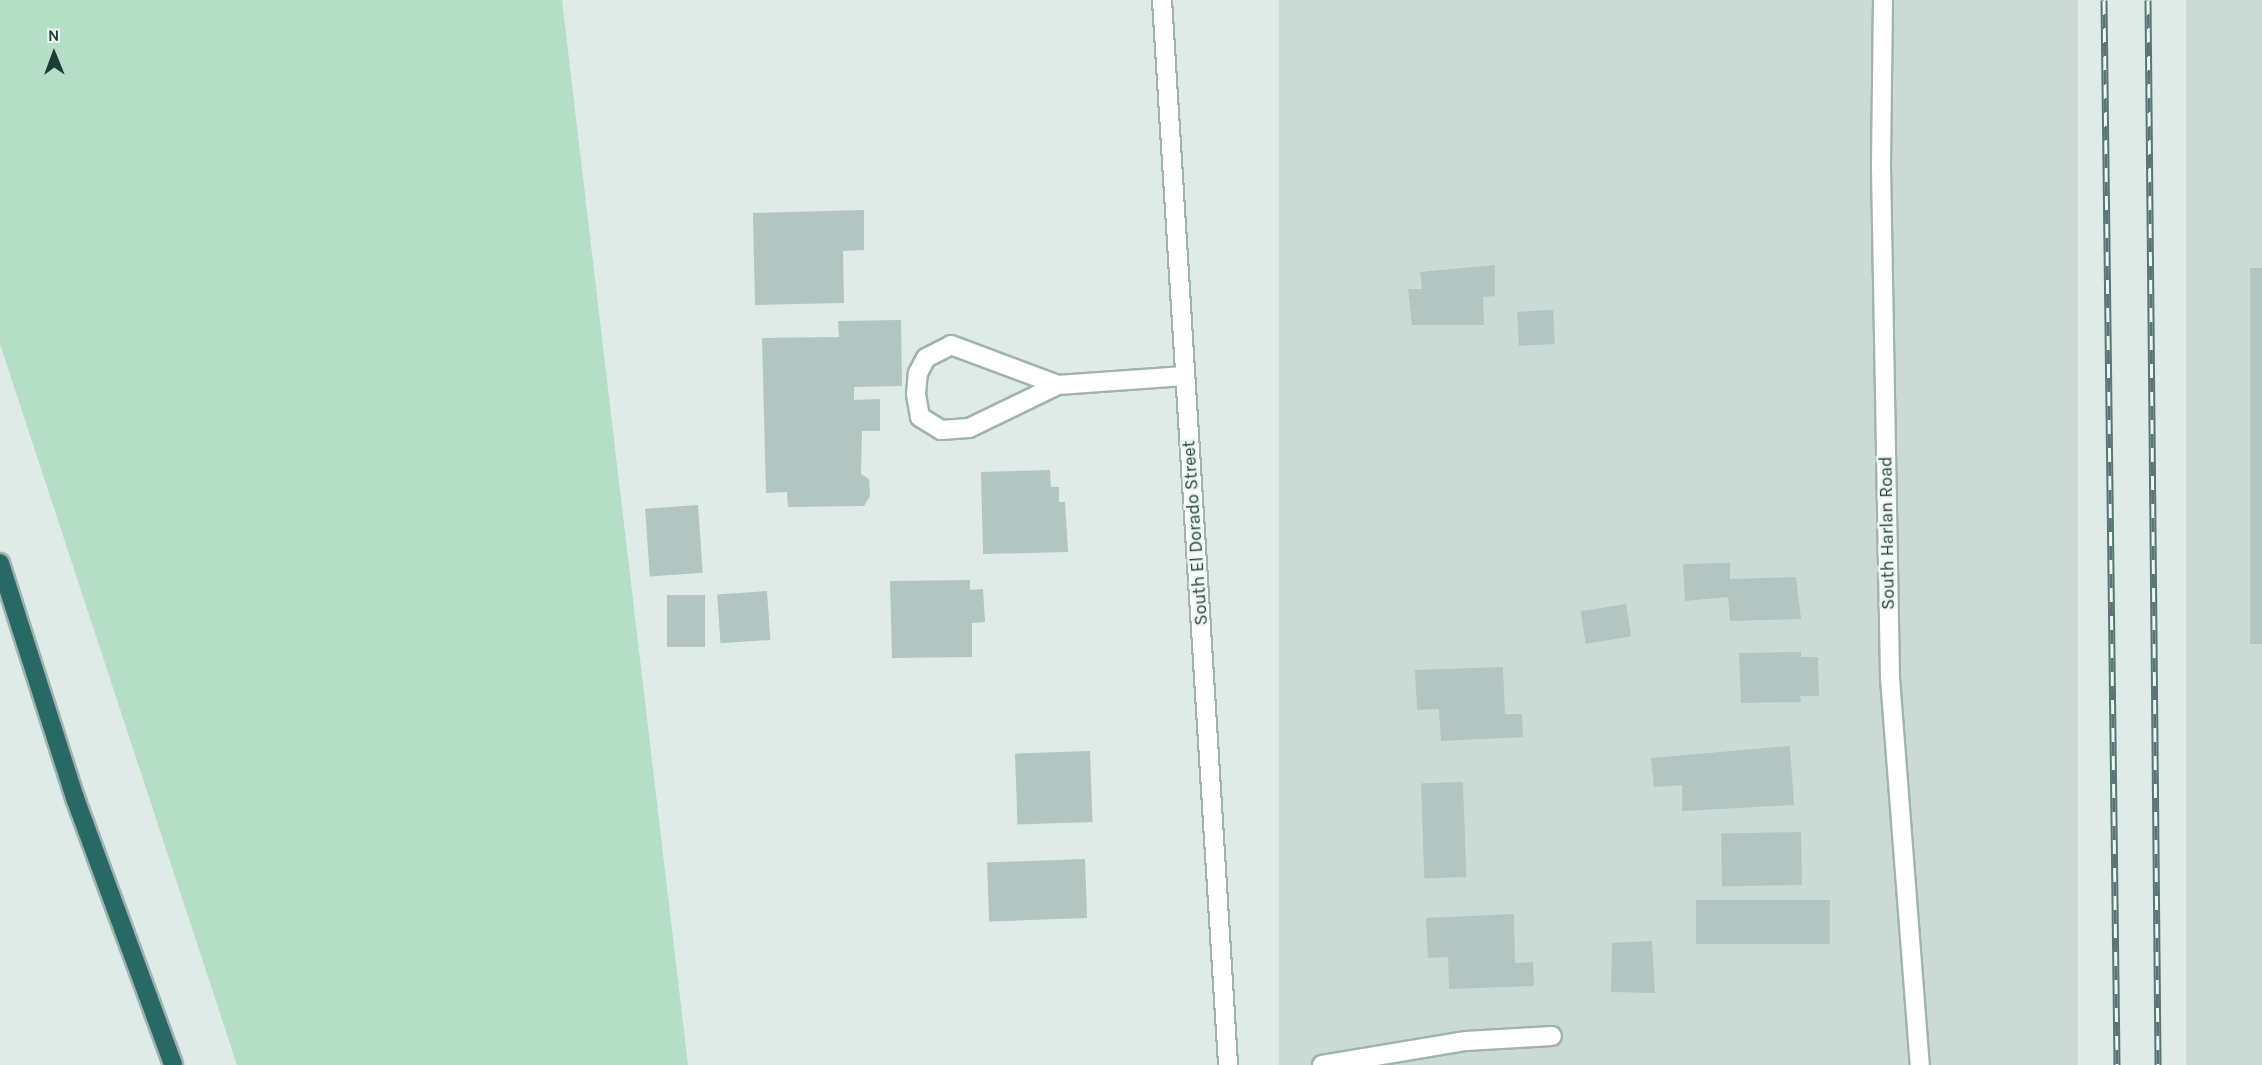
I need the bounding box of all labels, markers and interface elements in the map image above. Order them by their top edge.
north arrow [24,24,84,84]
text: N [48,26,60,45]
street label: South El Dorado Street [1178,440,1212,626]
street label: South Harlan Road [1875,456,1899,610]

